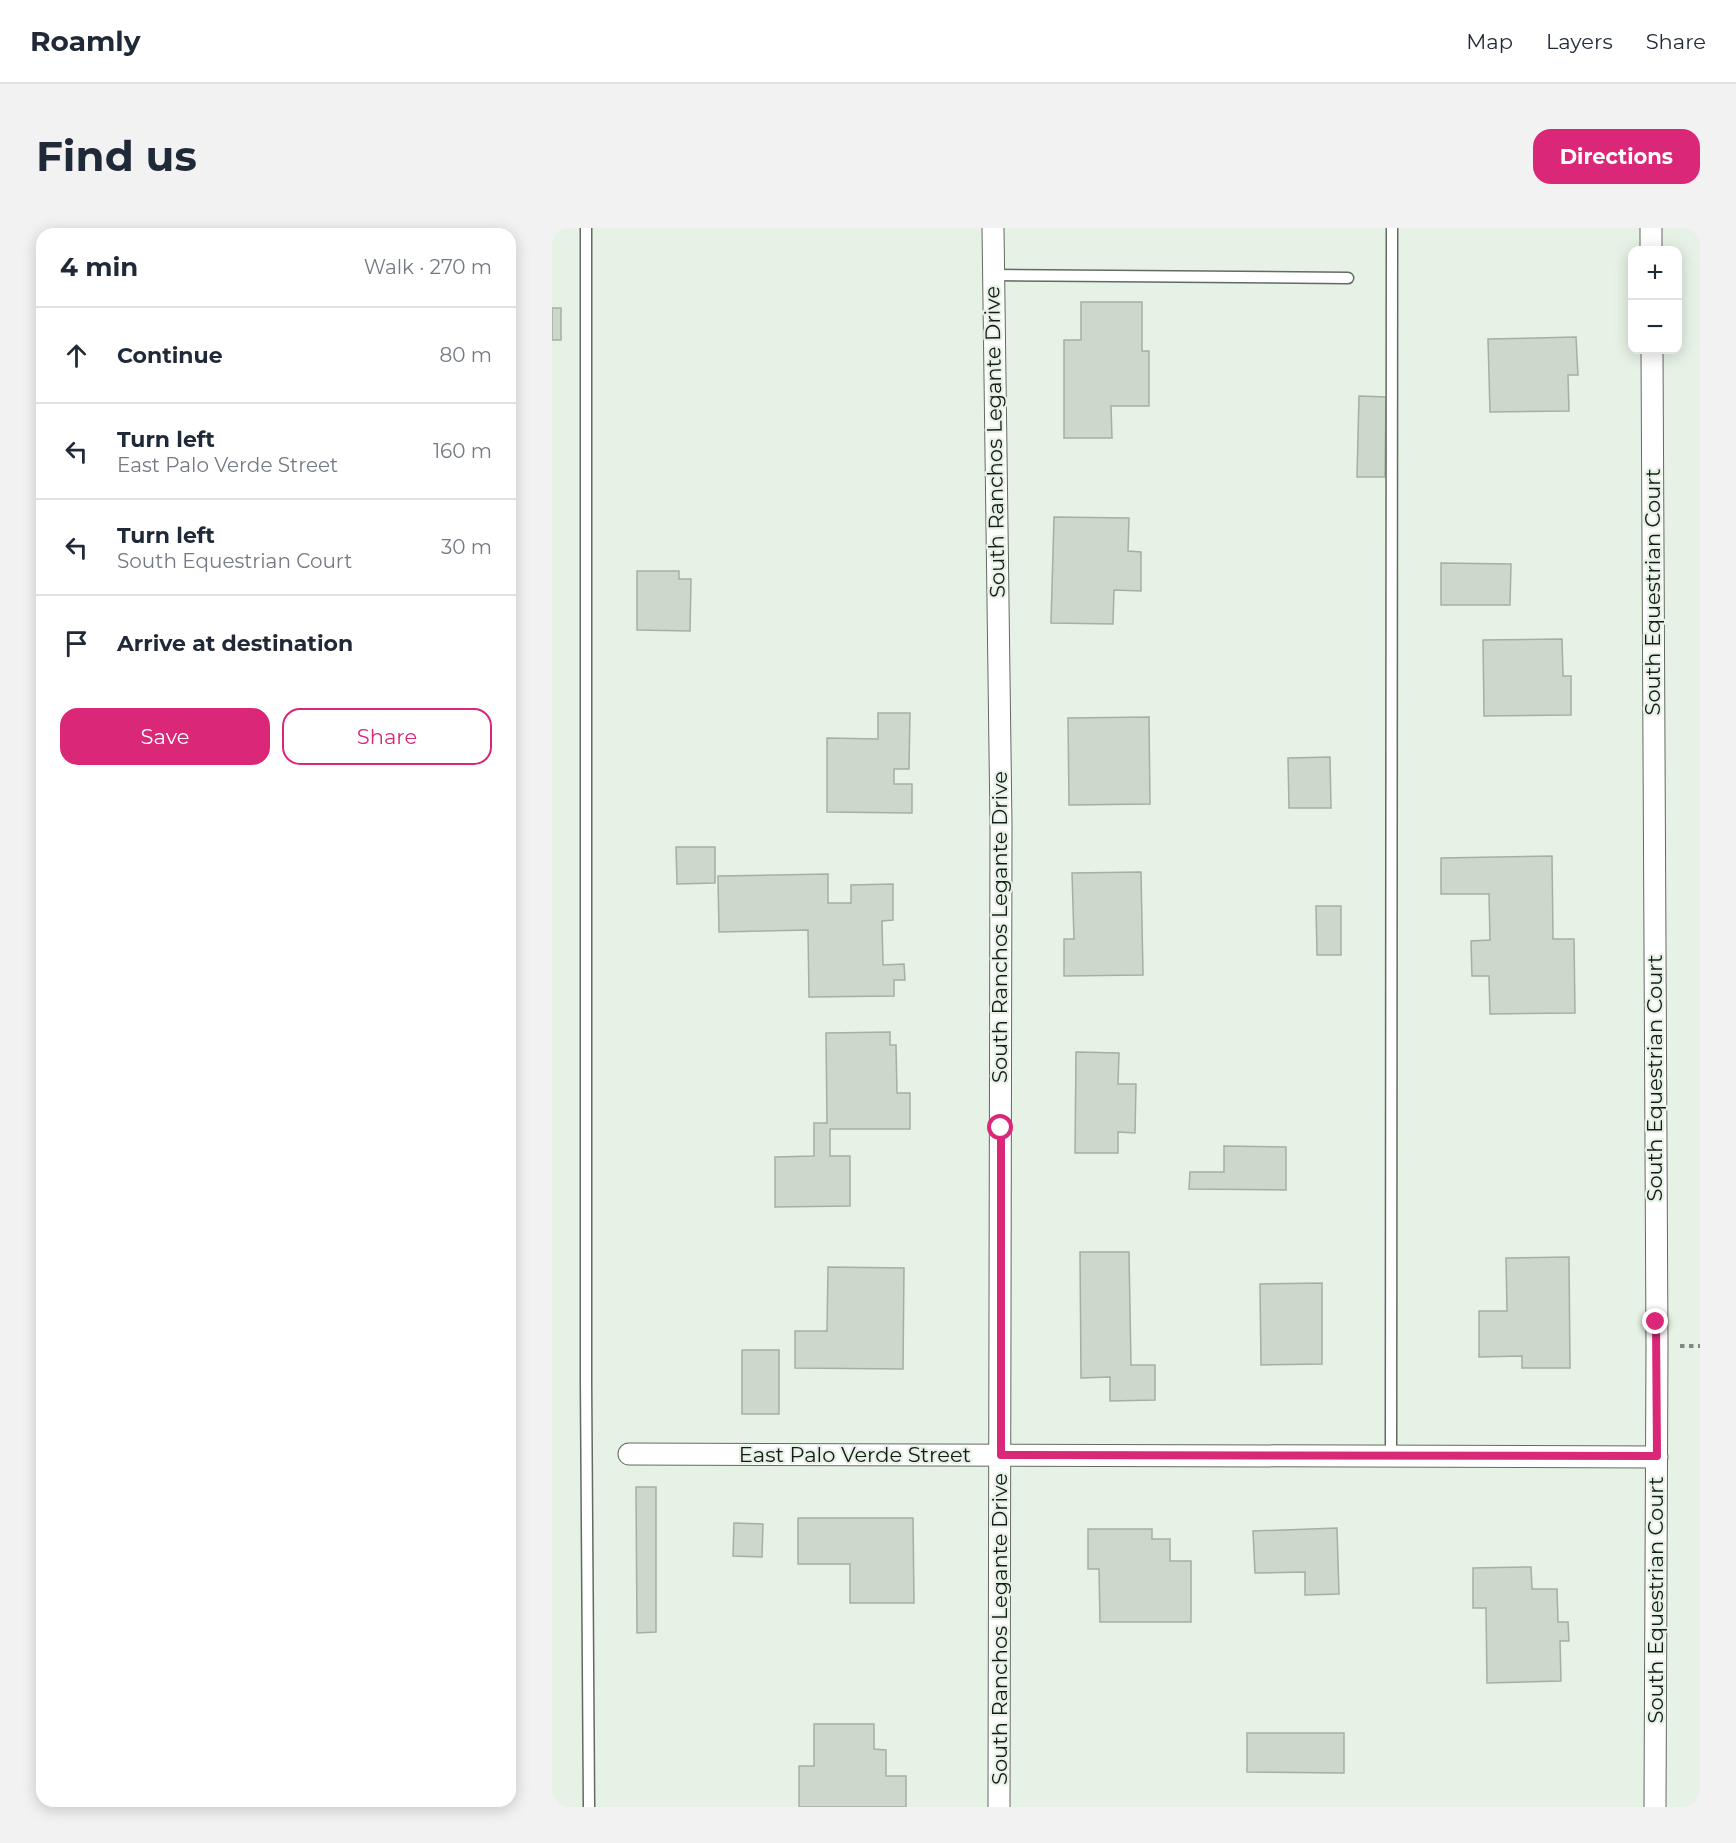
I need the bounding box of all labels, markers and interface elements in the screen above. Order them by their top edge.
text: Roamly [30,24,140,58]
text: Map [1466,29,1513,54]
text: Layers [1546,29,1613,54]
text: Share [1646,29,1706,54]
button: Directions [1533,129,1700,184]
text: Find us [36,130,197,182]
map controls [1628,246,1682,354]
button: + [1628,246,1682,300]
text: 4 min [60,251,138,283]
text: Walk · 270 m [364,255,492,279]
street label: South Ranchos Legante Drive [979,286,1010,598]
button: − [1628,300,1682,354]
icon: ahead [60,339,93,372]
text: Continue [117,342,223,369]
text: 80 m [440,343,492,367]
text: Turn left [117,426,215,453]
icon: left [60,435,93,468]
text: 160 m [433,439,492,463]
text: East Palo Verde Street [117,453,338,477]
street label: South Equestrian Court [1640,468,1665,716]
text: Turn left [117,522,215,549]
icon: left [60,531,93,564]
text: 30 m [441,535,492,559]
text: South Equestrian Court [117,549,352,573]
icon: arrive [60,627,93,660]
text: Arrive at destination [117,630,353,657]
button: Save [60,708,270,765]
button: Share [282,708,492,765]
street label: South Ranchos Legante Drive [987,771,1012,1083]
street label: South Equestrian Court [1642,954,1667,1202]
route start [987,1114,1013,1140]
route end [1642,1308,1668,1334]
street label: East Palo Verde Street [739,1442,971,1467]
street label: South Ranchos Legante Drive [987,1473,1012,1785]
street label: South Equestrian Court [1643,1476,1668,1724]

